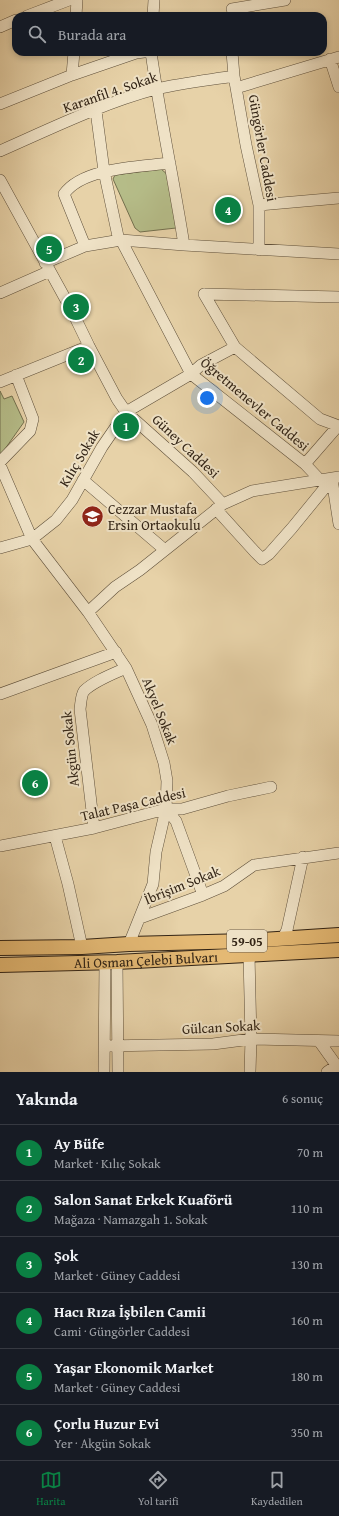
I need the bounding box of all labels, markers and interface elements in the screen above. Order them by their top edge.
search box [12,12,327,56]
icon: search [26,23,48,45]
text: Burada ara [58,24,126,45]
street label: Karanfil 4. Sokak [60,66,161,117]
street label: Güngörler Caddesi [244,93,282,203]
pin: 4 [215,195,241,225]
pin: 5 [36,234,62,264]
pin: 3 [63,292,89,322]
pin: 2 [68,345,94,375]
street label: Öğretmenevler Caddesi [196,352,314,456]
your location [197,388,217,408]
street label: Güney Caddesi [148,410,224,483]
pin: 1 [113,411,139,441]
street label: Kılıç Sokak [54,425,105,491]
place label: Cezzar Mustafa Ersin Ortaokulu [108,499,201,535]
school or university icon: Cezzar Mustafa Ersin Ortaokulu [80,504,106,530]
street label: Akyel Sokak [137,674,183,748]
street label: Akgün Sokak [56,709,84,788]
pin: 6 [22,768,48,798]
street label: Talat Paşa Caddesi [79,782,188,826]
street label: İbrişim Sokak [141,860,224,909]
road number: 59-05 [227,930,267,952]
street label: Ali Osman Çelebi Bulvarı [74,947,218,973]
street label: Gülcan Sokak [181,1015,262,1039]
text: Yakında [16,1086,78,1111]
text: 6 sonuç [282,1089,323,1108]
text: Ay Büfe [54,1133,104,1154]
text: 1 [26,1143,32,1162]
text: 70 m [297,1143,323,1162]
text: Market · Kılıç Sokak [54,1154,161,1173]
text: Salon Sanat Erkek Kuaförü [54,1189,232,1210]
text: 2 [26,1199,32,1218]
text: 110 m [291,1199,323,1218]
text: Mağaza · Namazgah 1. Sokak [54,1210,208,1229]
text: Şok [54,1245,78,1266]
text: 3 [26,1255,32,1274]
text: 130 m [291,1255,323,1274]
text: Market · Güney Caddesi [54,1266,181,1285]
text: Hacı Rıza İşbilen Camii [54,1301,206,1322]
text: 4 [26,1311,32,1330]
text: 160 m [291,1311,323,1330]
text: Cami · Güngörler Caddesi [54,1322,190,1341]
text: Yaşar Ekonomik Market [54,1357,214,1378]
text: 5 [26,1367,32,1386]
text: 180 m [291,1367,323,1386]
text: Market · Güney Caddesi [54,1378,181,1397]
text: Çorlu Huzur Evi [54,1413,159,1434]
text: 6 [26,1423,32,1442]
text: 350 m [291,1423,323,1442]
text: Yer · Akgün Sokak [54,1434,151,1453]
tab: Harita [36,1469,66,1509]
tab: Yol tarifi [138,1469,179,1509]
tab: Kaydedilen [251,1469,303,1509]

